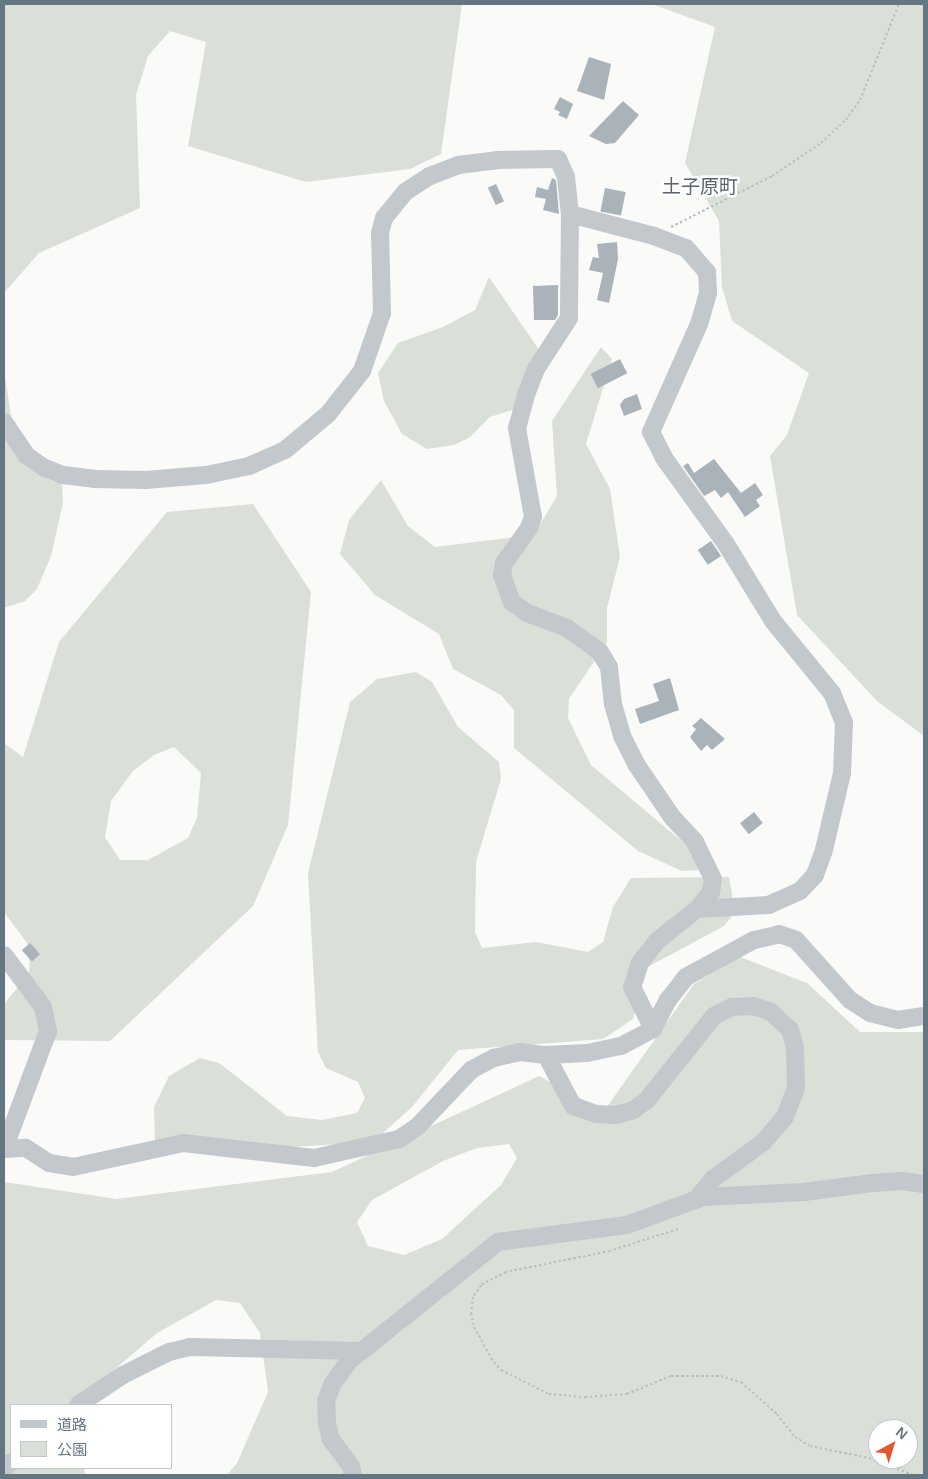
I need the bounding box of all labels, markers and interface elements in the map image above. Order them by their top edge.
district label: 土子原町 [662,176,738,198]
legend [10,1404,172,1469]
text: 道路 [57,1416,87,1433]
north arrow [868,1419,918,1469]
text: N [893,1424,911,1443]
text: 公園 [57,1441,87,1458]

